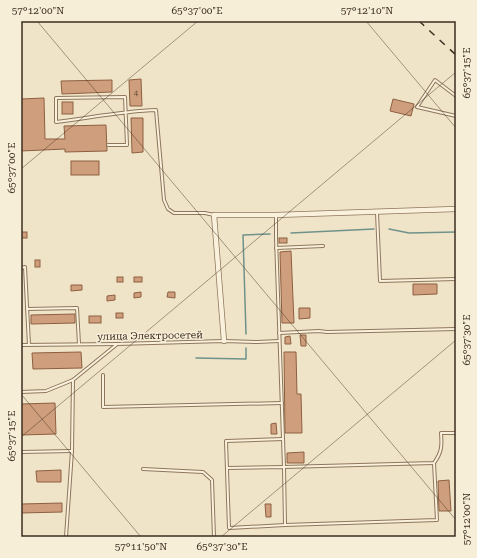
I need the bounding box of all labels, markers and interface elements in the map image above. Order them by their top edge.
text: 57°12'00"N [12,5,64,16]
text: 65°37'00"E [171,5,223,16]
text: 57°12'10"N [341,5,393,16]
text: 65°37'15"E [461,47,472,99]
house number: 4 [134,89,139,98]
text: 65°37'00"E [6,142,17,194]
text: 65°37'30"E [461,314,472,366]
street label: улица Электросетей [97,329,203,342]
text: 65°37'15"E [6,410,17,462]
text: 57°12'00"N [461,493,472,545]
text: 57°11'50"N [115,541,167,552]
text: 65°37'30"E [196,541,248,552]

